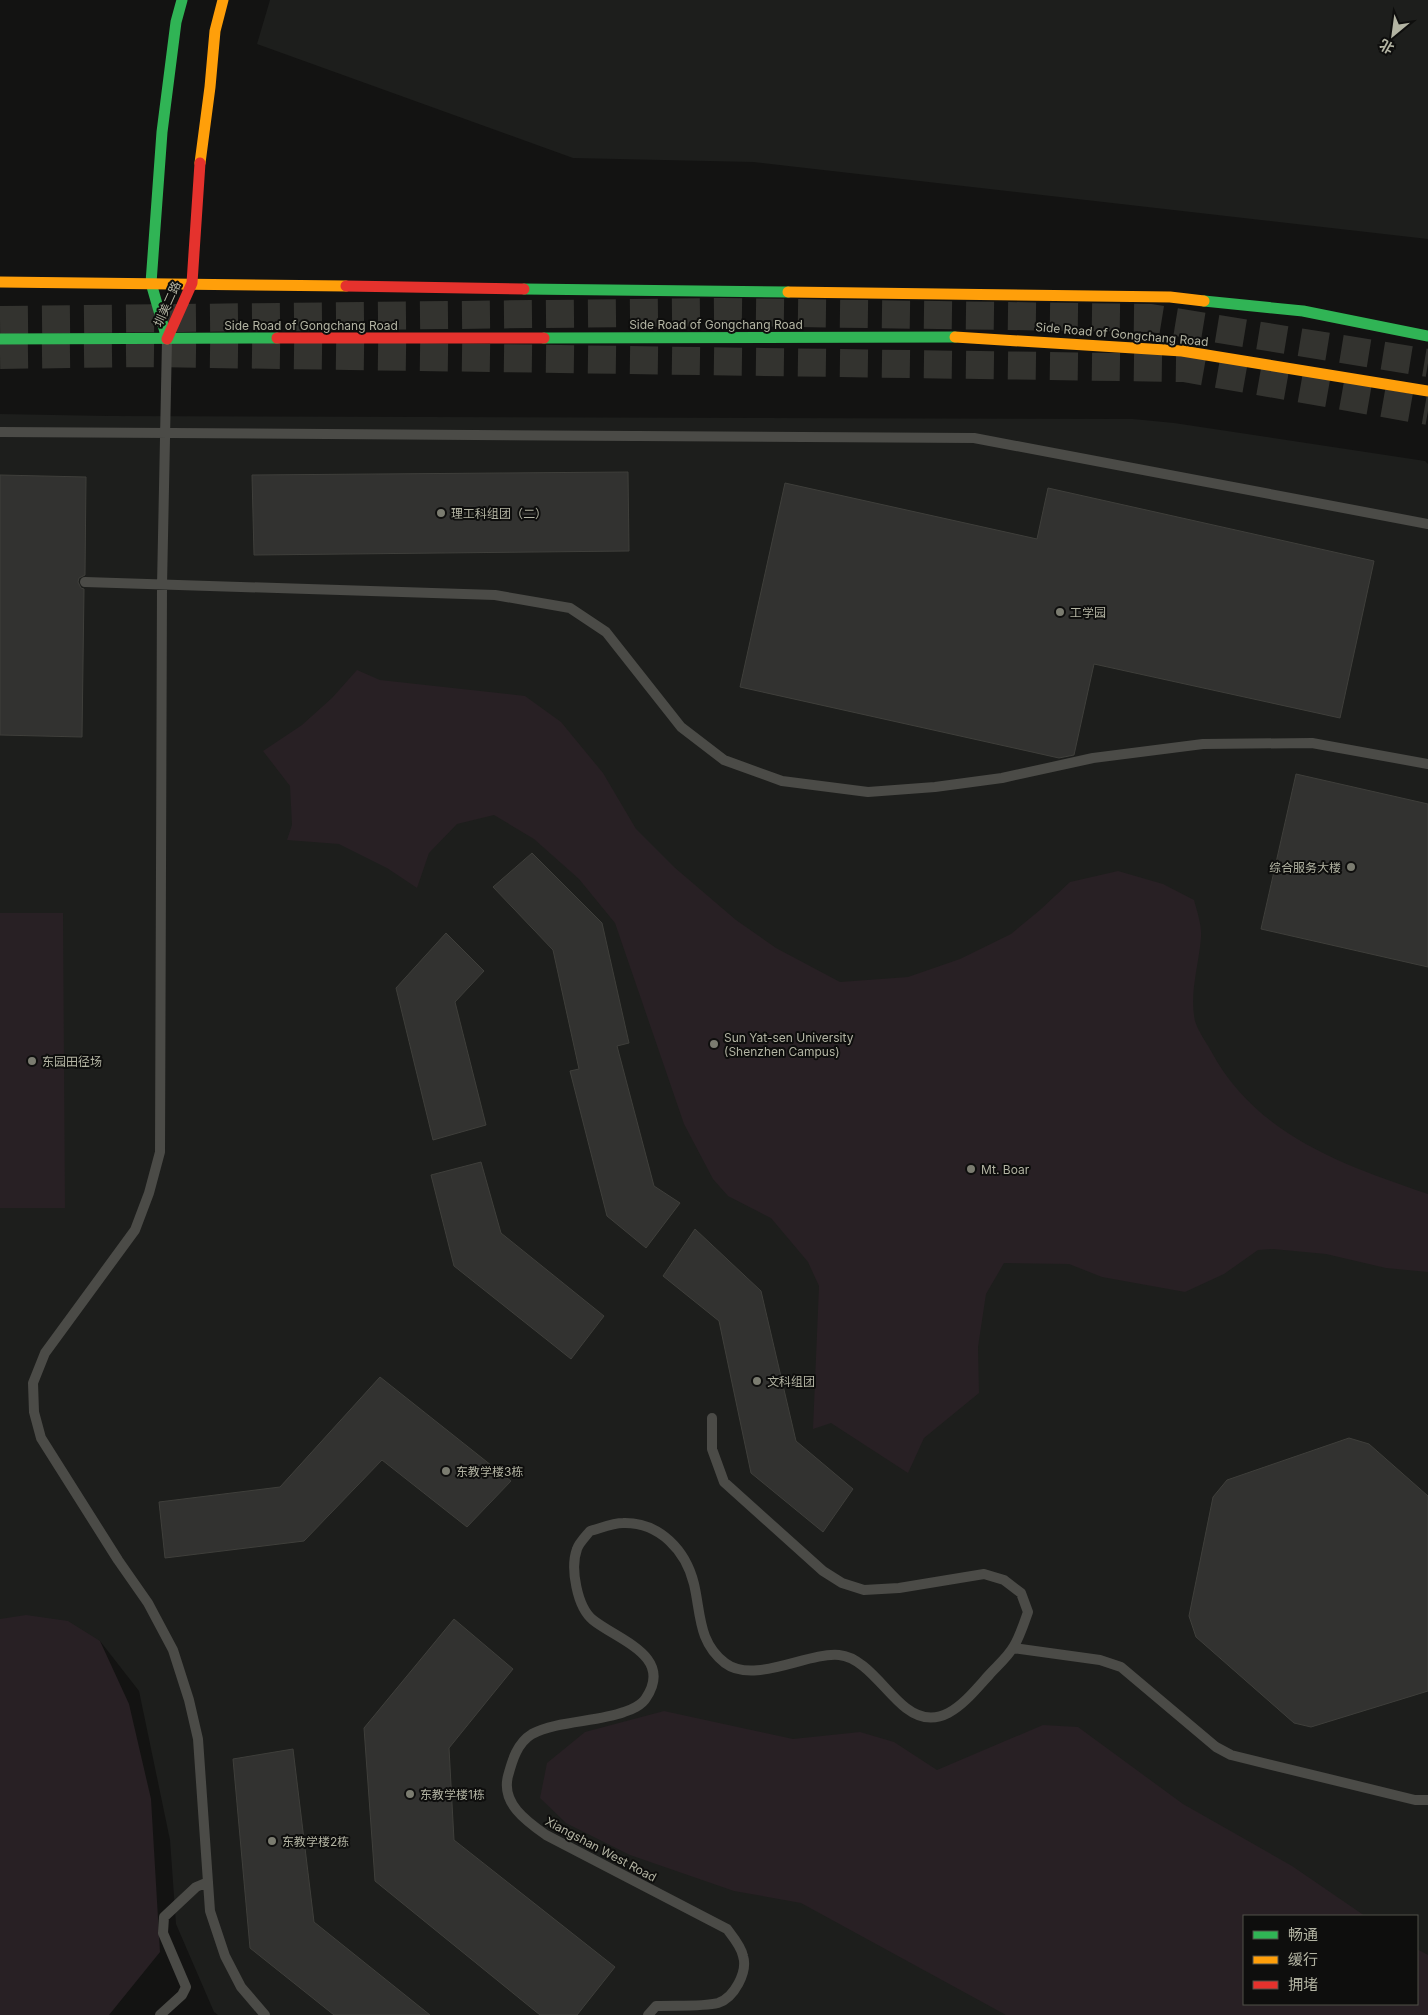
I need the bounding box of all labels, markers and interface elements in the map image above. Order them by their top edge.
north arrow [1368,10,1418,60]
text: 北 [1376,36,1397,58]
street label: 圳美二路 [150,279,184,329]
street label: Side Road of Gongchang Road [629,317,803,332]
street label: Side Road of Gongchang Road [224,318,398,333]
street label: Side Road of Gongchang Road [1035,319,1209,349]
place label: 理工科组团（二） [451,506,547,521]
marker: 理工科组团（二） [435,507,447,519]
place label: 工学园 [1070,605,1106,620]
marker: 工学园 [1054,606,1066,618]
place label: 综合服务大楼 [1269,860,1341,875]
marker: 综合服务大楼 [1345,861,1357,873]
place label: Sun Yat-sen University (Shenzhen Campus) [724,1030,854,1059]
marker: Sun Yat-sen University (Shenzhen Campus) [708,1038,720,1050]
place label: 东园田径场 [42,1054,102,1069]
marker: 东园田径场 [26,1055,38,1067]
place label: Mt. Boar [981,1162,1030,1177]
marker: Mt. Boar [965,1163,977,1175]
place label: 文科组团 [767,1374,815,1389]
marker: 文科组团 [751,1375,763,1387]
place label: 东教学楼3栋 [456,1464,523,1479]
marker: 东教学楼3栋 [440,1465,452,1477]
place label: 东教学楼1栋 [420,1787,485,1802]
marker: 东教学楼1栋 [404,1788,416,1800]
street label: Xiangshan West Road [543,1813,659,1885]
place label: 东教学楼2栋 [282,1834,349,1849]
marker: 东教学楼2栋 [266,1835,278,1847]
legend [1243,1915,1418,2005]
text: 畅通 [1288,1925,1318,1944]
text: 缓行 [1288,1950,1318,1969]
text: 拥堵 [1288,1975,1318,1994]

